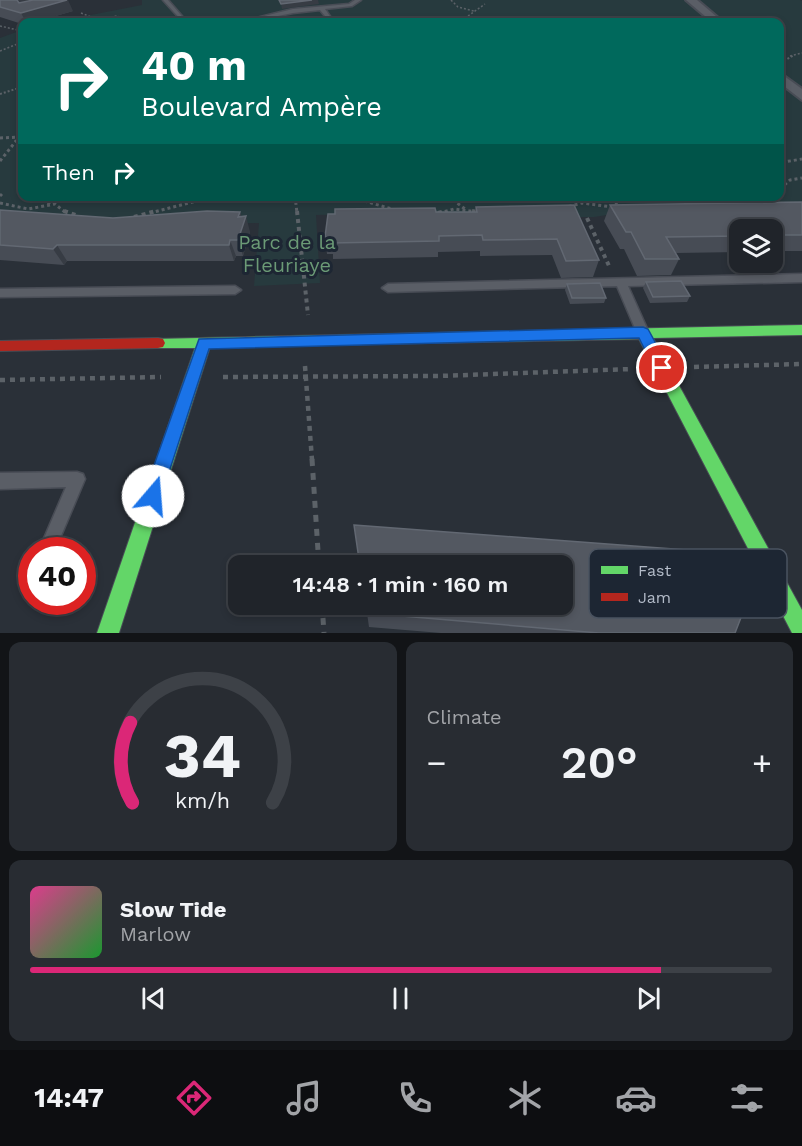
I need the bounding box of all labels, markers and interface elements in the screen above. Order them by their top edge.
text: 40 m [141,41,247,90]
icon: right [42,42,120,120]
text: Boulevard Ampère [141,91,382,123]
icon: right [107,156,140,189]
text: Then [42,160,95,185]
map controls [729,219,783,273]
button: layers [729,219,783,273]
park label: Parc de la Fleuriaye [238,230,336,277]
pin [636,342,687,393]
icon: arrive [645,351,678,384]
position arrow [121,464,185,528]
speed limit sign: 40 [18,537,96,615]
legend [589,549,787,618]
text: Fast [638,561,671,580]
text: 14:48 · 1 min · 160 m [293,572,508,597]
text: Jam [638,588,671,607]
text: Climate [427,705,502,729]
text: 34 [164,719,241,792]
text: 20° [561,736,638,789]
text: − [427,743,446,782]
text: + [752,743,772,782]
text: km/h [175,789,230,814]
text: Slow Tide [120,897,227,922]
text: Marlow [120,922,191,946]
icon: previous [137,982,170,1015]
icon: pause [384,982,417,1015]
icon: next [632,982,665,1015]
icon: directions [173,1077,215,1119]
icon: music [283,1077,325,1119]
icon: phone [394,1077,436,1119]
icon: climate [504,1077,546,1119]
icon: car [615,1077,657,1119]
icon: filters [726,1077,768,1119]
text: 14:47 [34,1082,104,1114]

